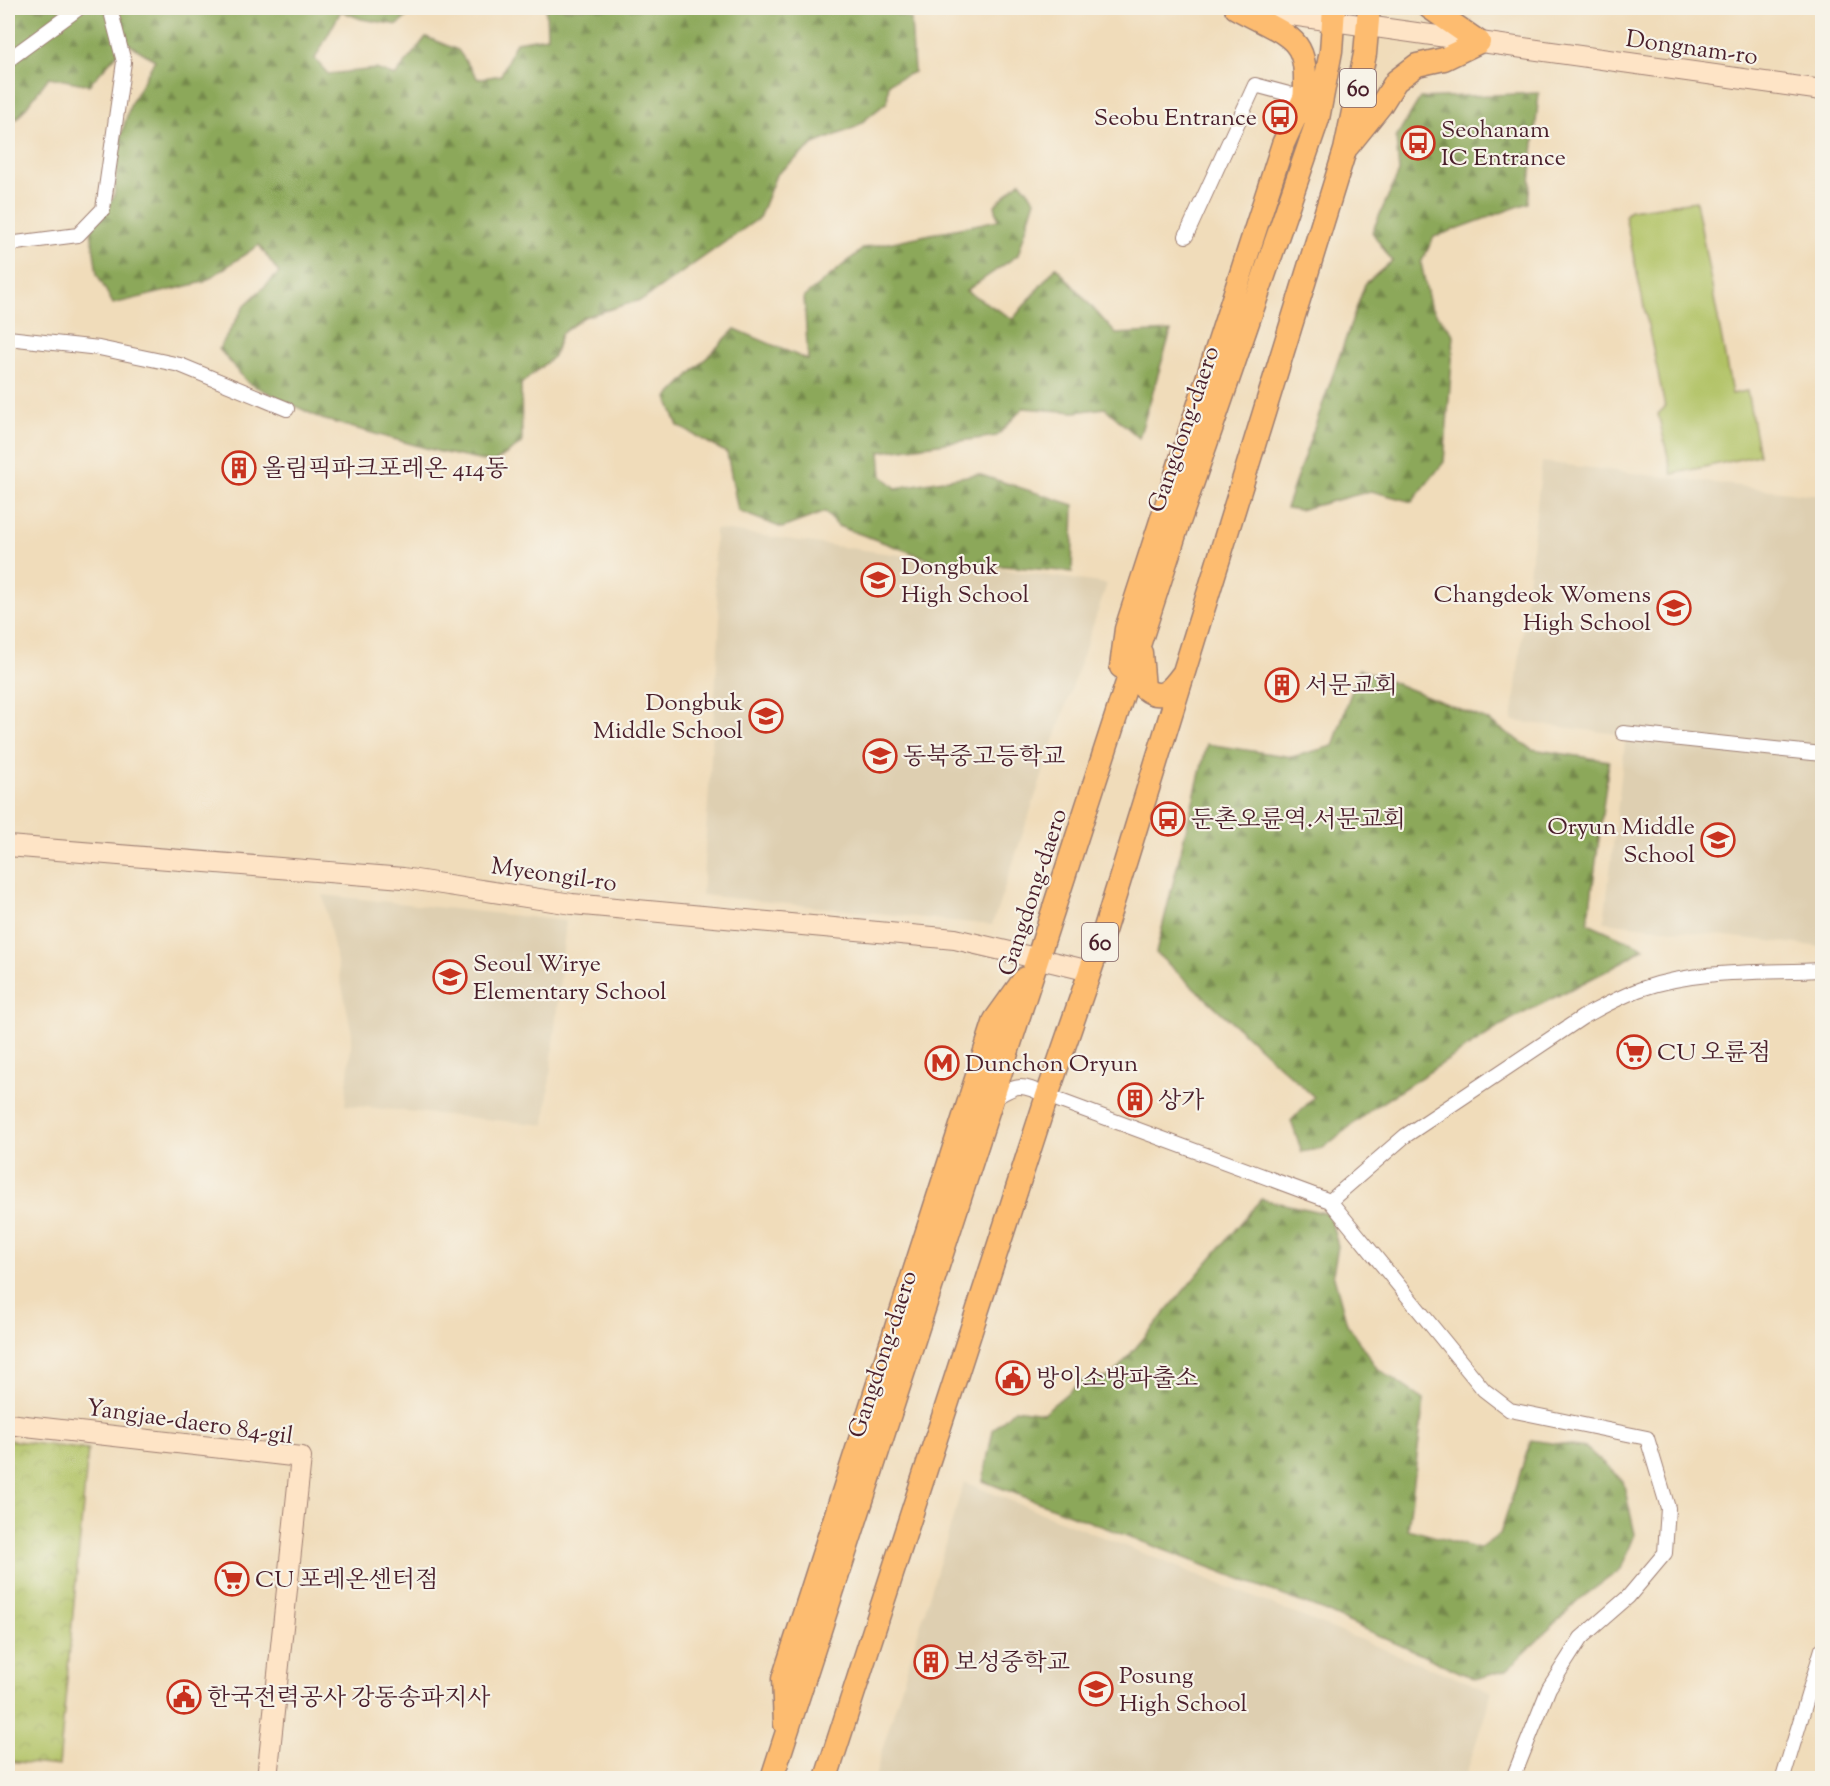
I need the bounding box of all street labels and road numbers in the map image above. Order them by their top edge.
street label: Dongnam-ro [1624,23,1760,75]
road number: 60 [1340,69,1376,107]
street label: Gangdong-daero [1140,342,1229,517]
street label: Gangdong-daero [991,805,1077,981]
street label: Myeongil-ro [489,850,619,902]
road number: 60 [1082,923,1118,961]
street label: Gangdong-daero [841,1267,927,1443]
street label: Yangjae-daero 84-gil [84,1392,296,1454]

